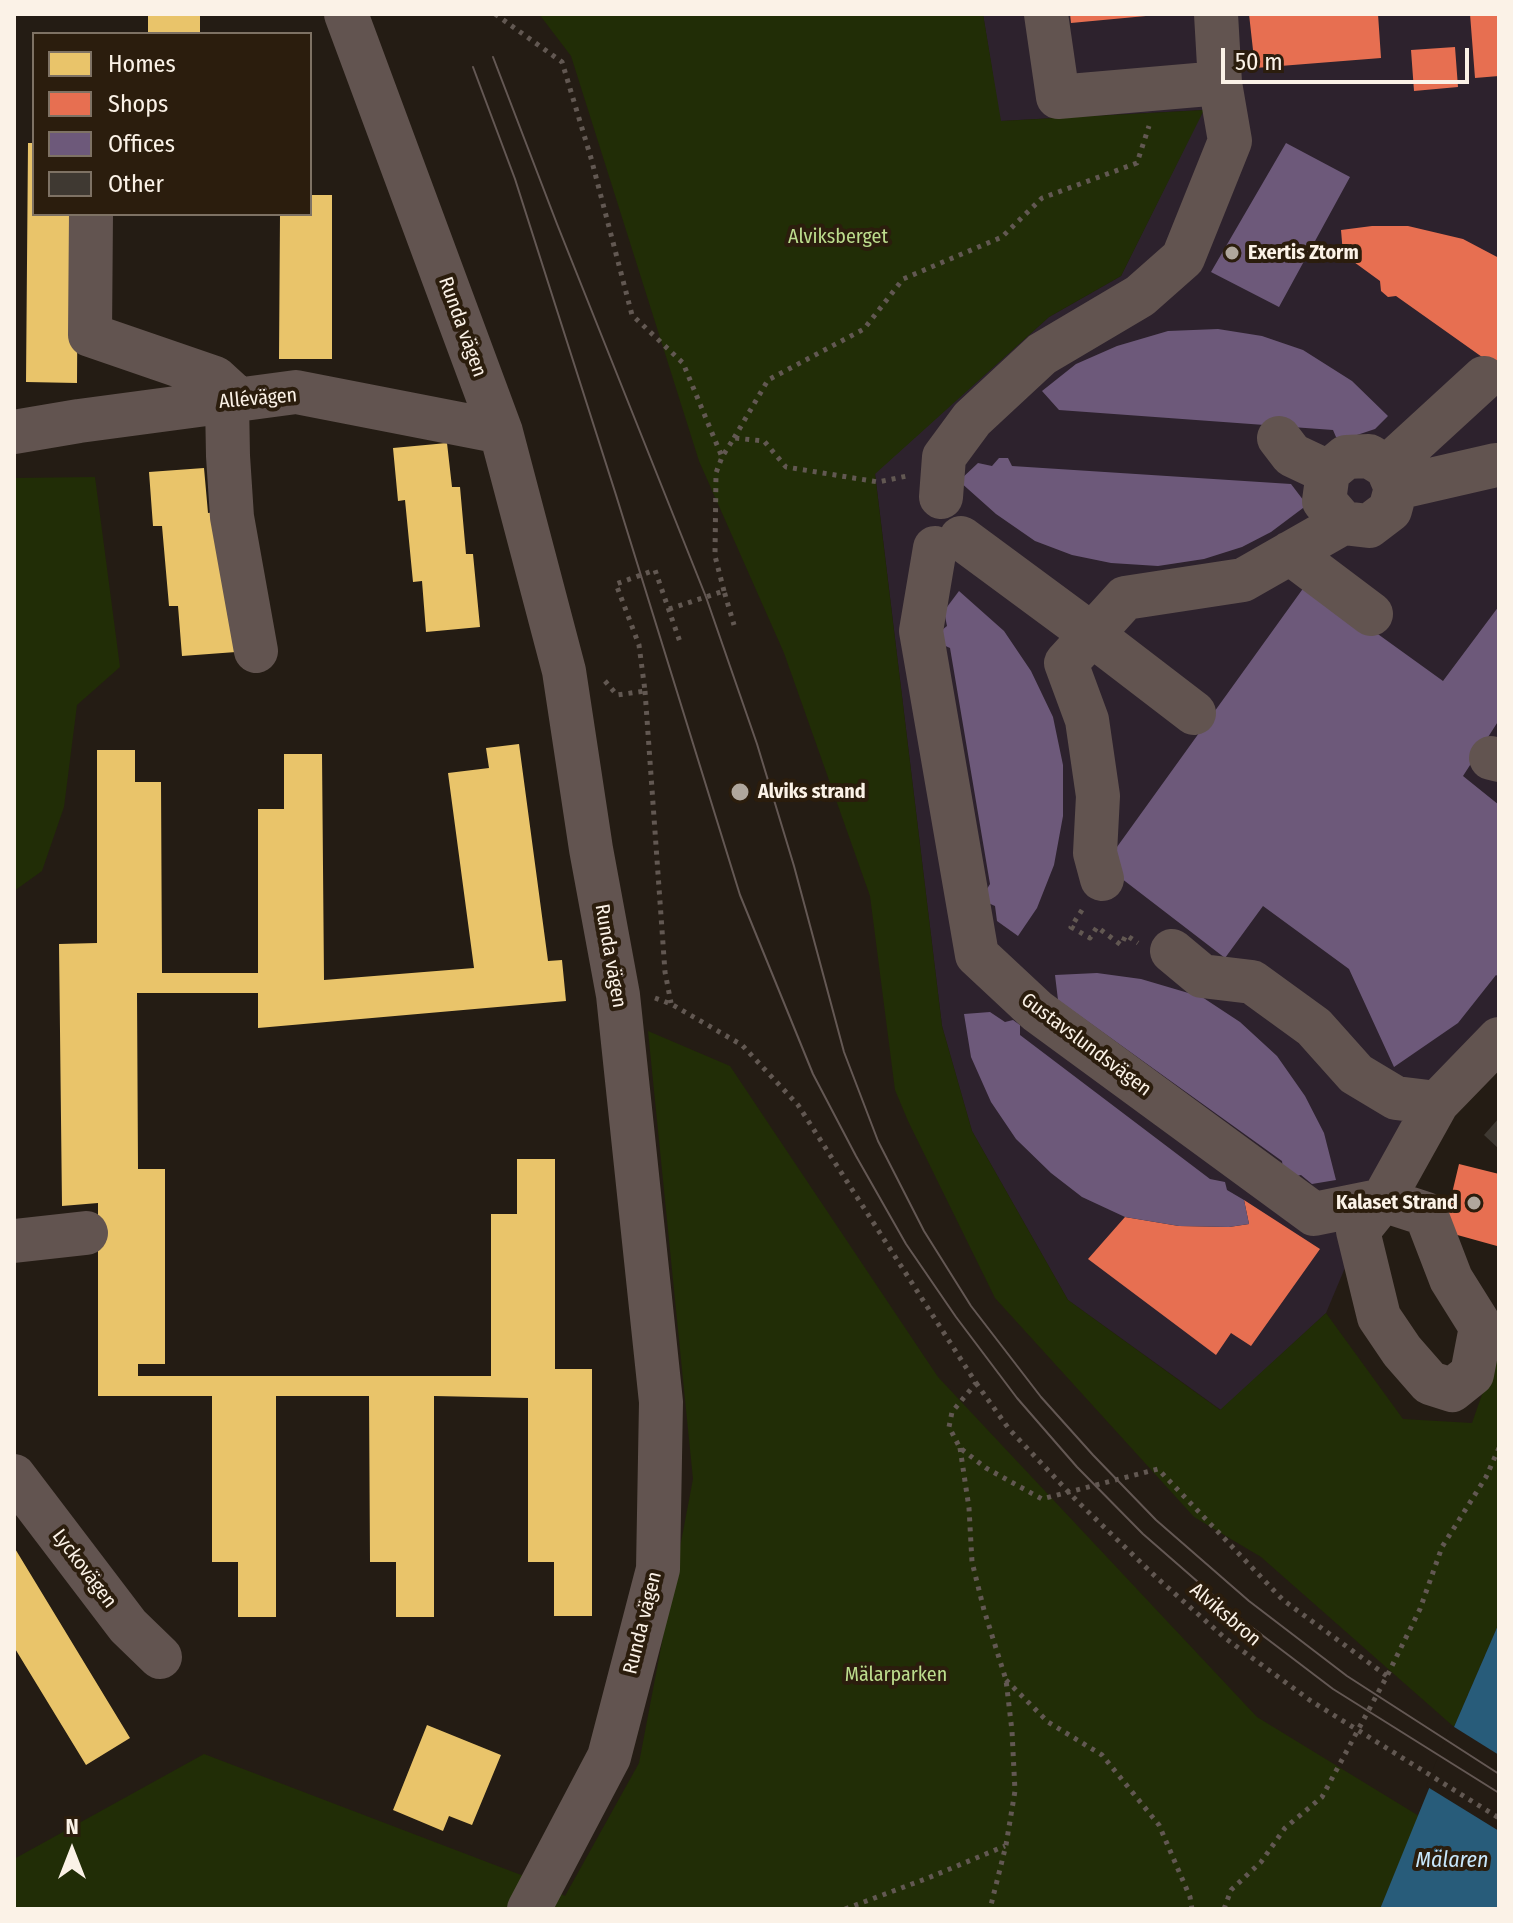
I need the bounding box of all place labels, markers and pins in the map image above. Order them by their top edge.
place label: Exertis Ztorm [1248,241,1359,265]
marker: Exertis Ztorm [1223,244,1241,262]
place label: Alviks strand [758,780,866,804]
marker: Alviks strand [729,781,751,803]
place label: Kalaset Strand [1336,1191,1458,1215]
marker: Kalaset Strand [1465,1194,1483,1212]

